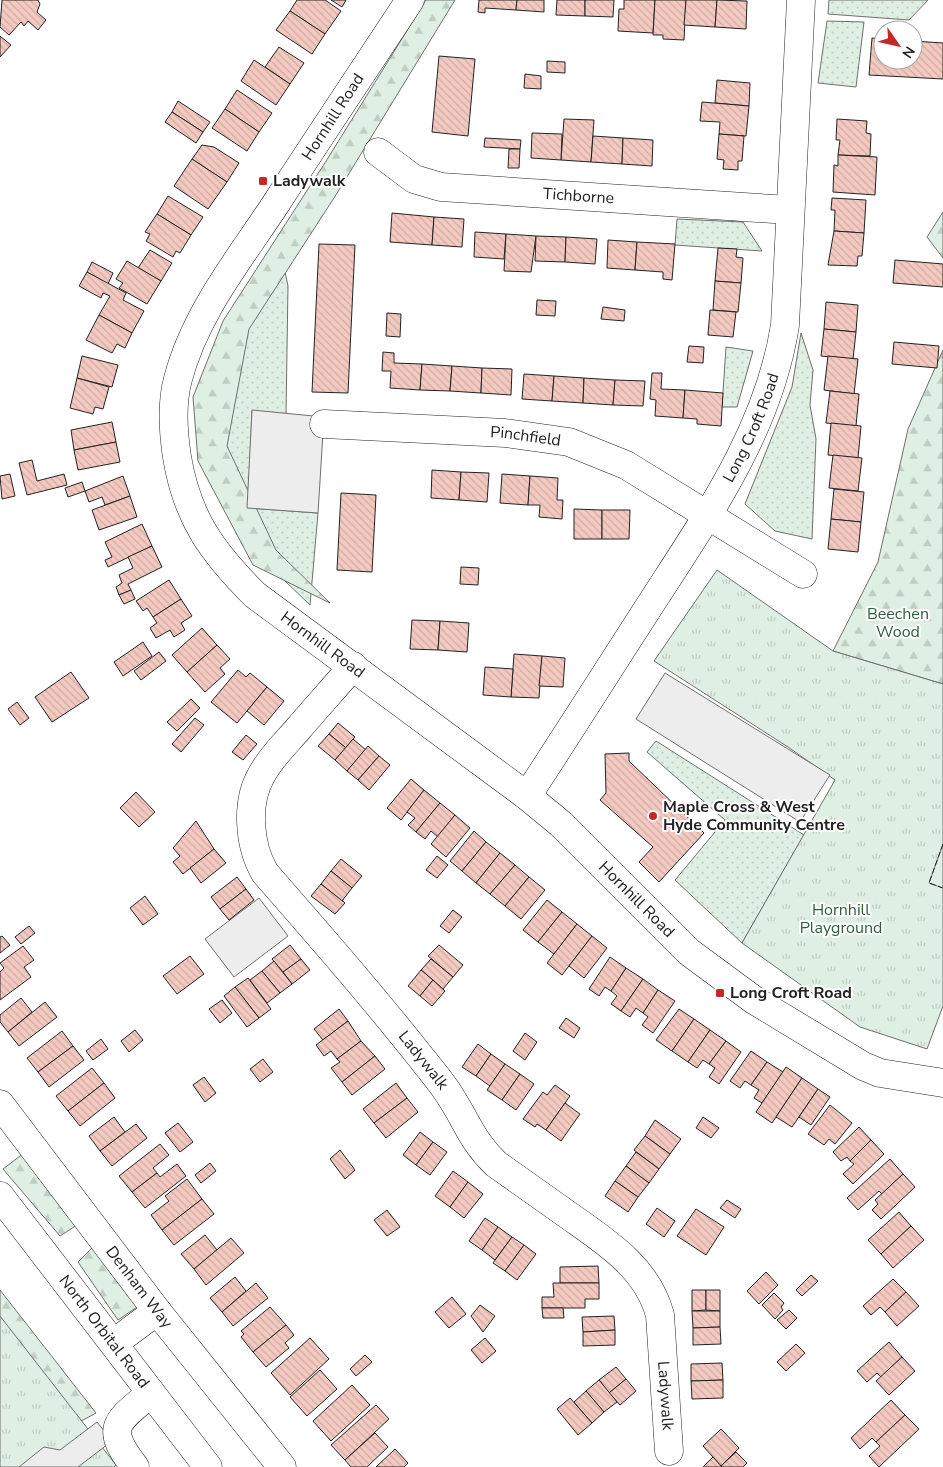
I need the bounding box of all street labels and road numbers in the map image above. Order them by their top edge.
street label: Hornhill Road [297,69,369,165]
street label: Tichborne [542,183,615,209]
street label: Long Croft Road [718,370,785,486]
street label: Pinchfield [490,421,562,452]
street label: Hornhill Road [276,607,369,683]
street label: Hornhill Road [594,857,680,943]
street label: Ladywalk [393,1026,454,1095]
street label: Denham Way [101,1241,178,1334]
street label: North Orbital Road [54,1271,155,1393]
street label: Ladywalk [652,1360,679,1432]

